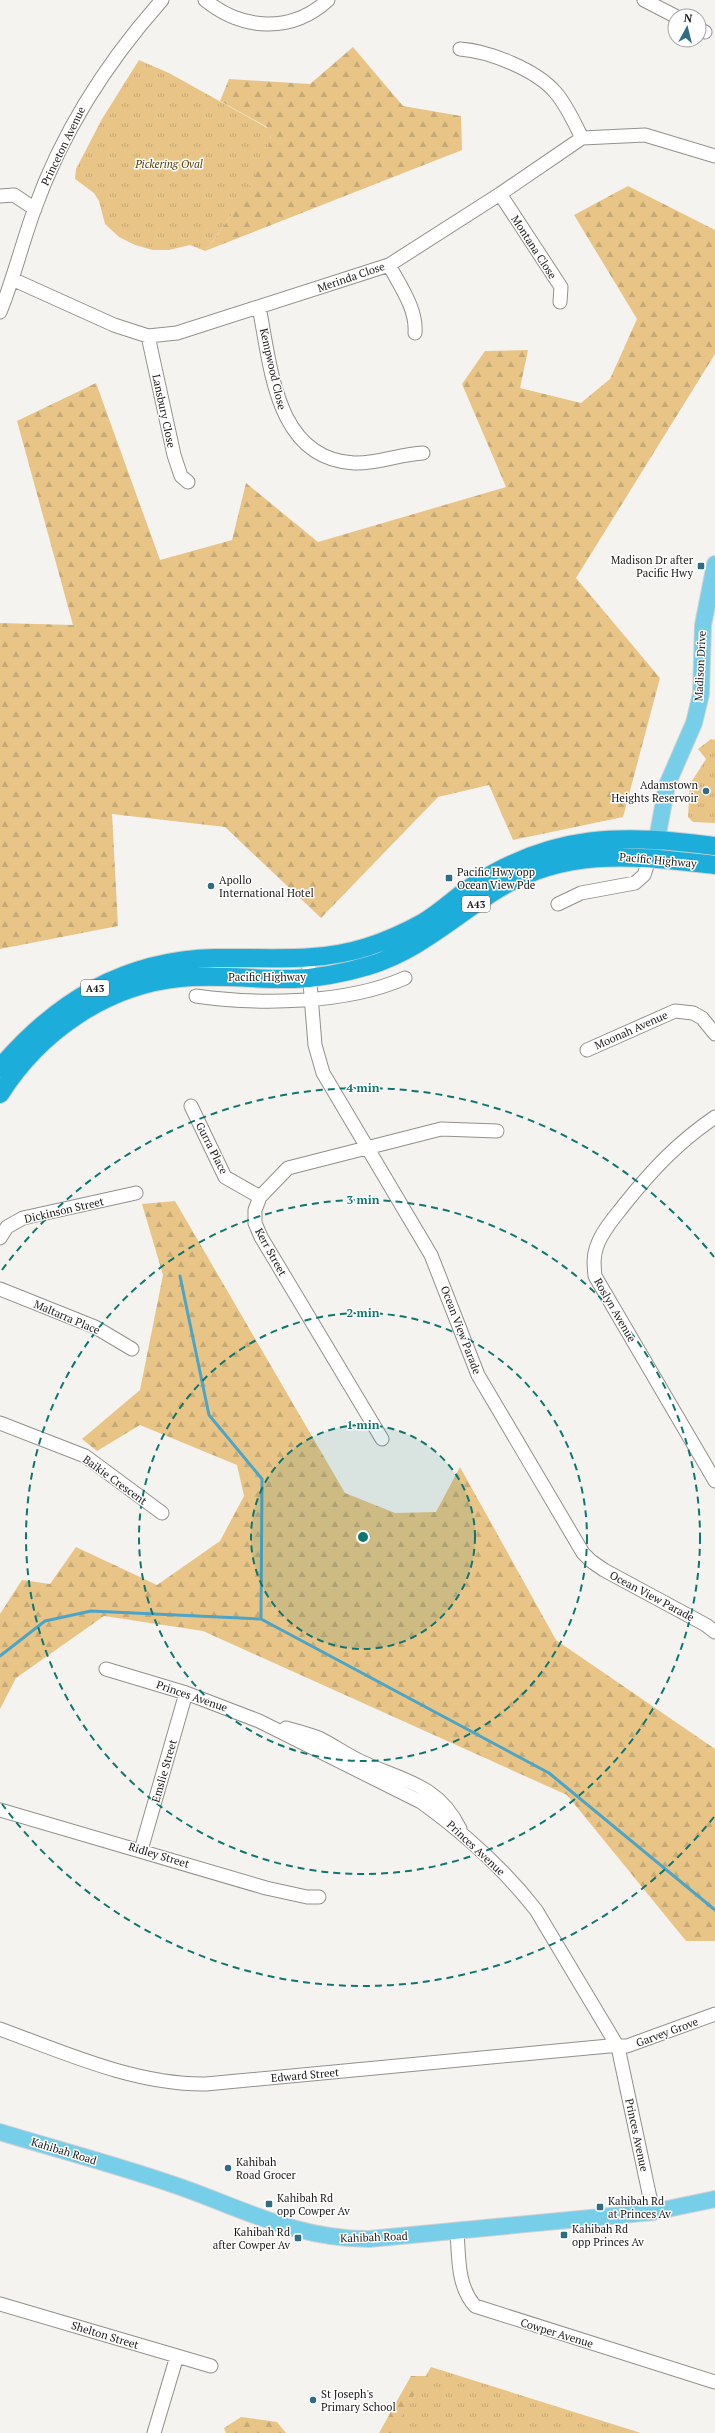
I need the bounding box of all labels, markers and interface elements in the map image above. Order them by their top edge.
north arrow [667,8,707,48]
text: N [683,11,694,26]
street label: Princeton Avenue [38,104,88,188]
park label: Pickering Oval [134,157,203,171]
street label: Montana Close [508,212,560,282]
street label: Merinda Close [316,259,387,295]
street label: Kempwood Close [257,327,289,412]
street label: Lansbury Close [149,373,179,449]
place label: Madison Dr after Pacific Hwy [611,553,694,580]
marker: Madison Dr after Pacific Hwy [696,561,706,571]
street label: Madison Drive [691,630,709,702]
place label: Adamstown Heights Reservoir [611,778,699,805]
marker: Adamstown Heights Reservoir [701,786,711,796]
street label: Pacific Highway [619,850,698,870]
place label: Pacific Hwy opp Ocean View Pde [457,865,536,892]
place label: Apollo International Hotel [219,873,314,900]
marker: Pacific Hwy opp Ocean View Pde [444,873,454,883]
marker: Apollo International Hotel [206,881,216,891]
road number: A43 [462,896,490,912]
street label: Pacific Highway [228,970,306,984]
road number: A43 [81,980,109,996]
street label: Moonah Avenue [592,1007,670,1052]
text: 4 min [347,1080,380,1095]
street label: Gurra Place [193,1120,231,1177]
text: 3 min [347,1192,380,1207]
street label: Dickinson Street [23,1194,105,1226]
street label: Kerr Street [252,1226,290,1278]
street label: Roslyn Avenue [591,1276,639,1345]
street label: Ocean View Parade [438,1284,484,1377]
street label: Maltarra Place [32,1297,103,1337]
text: 2 min [347,1305,380,1320]
text: 1 min [347,1417,380,1432]
street label: Baikie Crescent [80,1452,150,1508]
centre of rings [356,1530,370,1544]
street label: Ocean View Parade [607,1568,697,1624]
street label: Princes Avenue [155,1677,230,1715]
street label: Emslie Street [148,1738,180,1804]
street label: Princes Avenue [444,1818,508,1879]
street label: Ridley Street [127,1839,191,1871]
street label: Garvey Grove [634,2014,700,2050]
street label: Edward Street [270,2065,340,2085]
street label: Princes Avenue [622,2097,652,2173]
street label: Kahibah Road [30,2134,98,2168]
place label: Kahibah Road Grocer [236,2155,297,2182]
marker: Kahibah Road Grocer [223,2163,233,2173]
place label: Kahibah Rd opp Cowper Av [277,2191,350,2218]
place label: Kahibah Rd at Princes Av [608,2194,671,2221]
marker: Kahibah Rd opp Cowper Av [264,2199,274,2209]
marker: Kahibah Rd at Princes Av [595,2202,605,2212]
place label: Kahibah Rd opp Princes Av [572,2222,644,2249]
place label: Kahibah Rd after Cowper Av [213,2225,290,2252]
street label: Kahibah Road [340,2229,408,2245]
marker: Kahibah Rd opp Princes Av [559,2230,569,2240]
marker: Kahibah Rd after Cowper Av [293,2233,303,2243]
street label: Cowper Avenue [519,2315,595,2351]
street label: Shelton Street [70,2318,140,2352]
place label: St Joseph's Primary School [321,2387,396,2414]
marker: St Joseph's Primary School [308,2395,318,2405]

